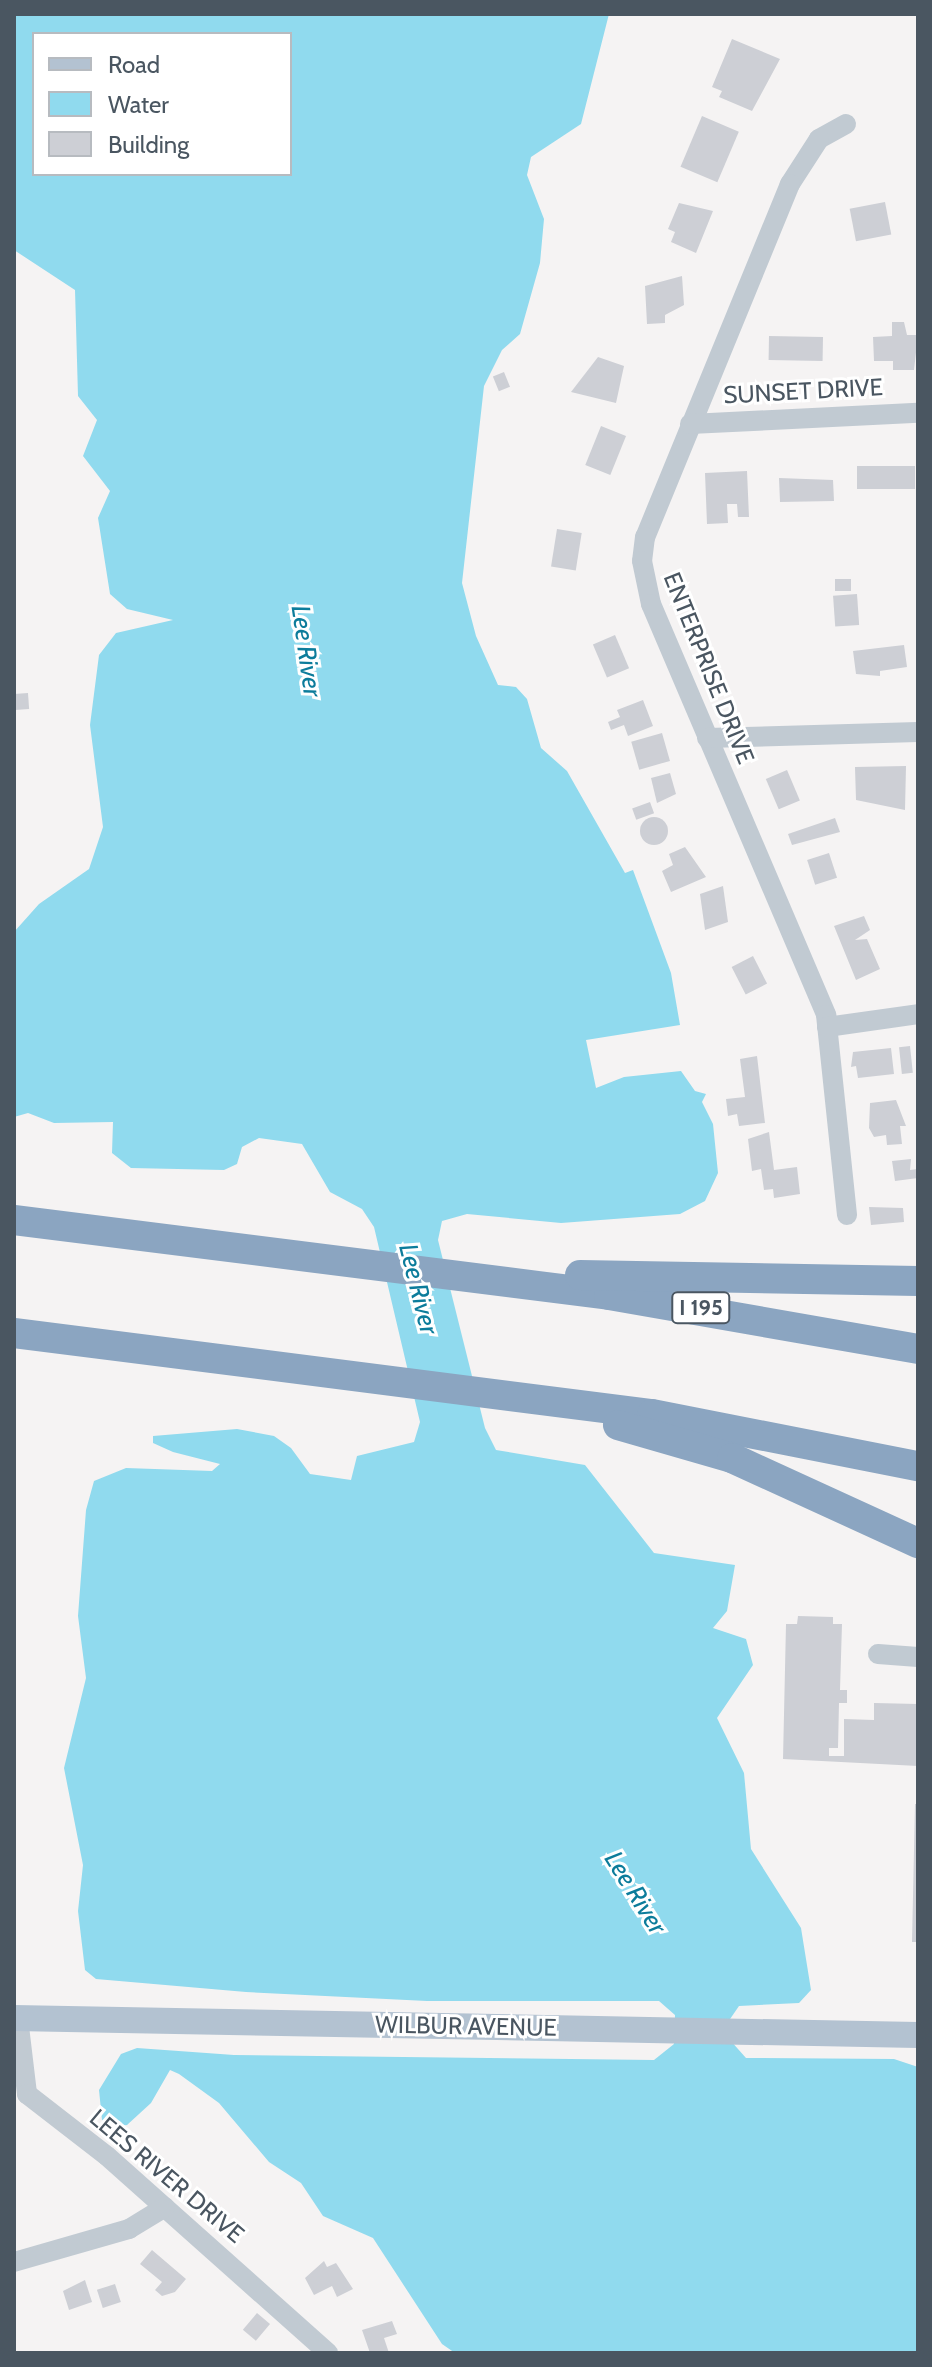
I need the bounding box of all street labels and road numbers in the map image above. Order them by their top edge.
street label: SUNSET DRIVE [722,372,884,410]
street label: ENTERPRISE DRIVE [657,568,761,768]
road number: I 195 [671,1290,731,1326]
street label: WILBUR AVENUE [375,2010,557,2042]
street label: LEES RIVER DRIVE [84,2103,250,2249]

